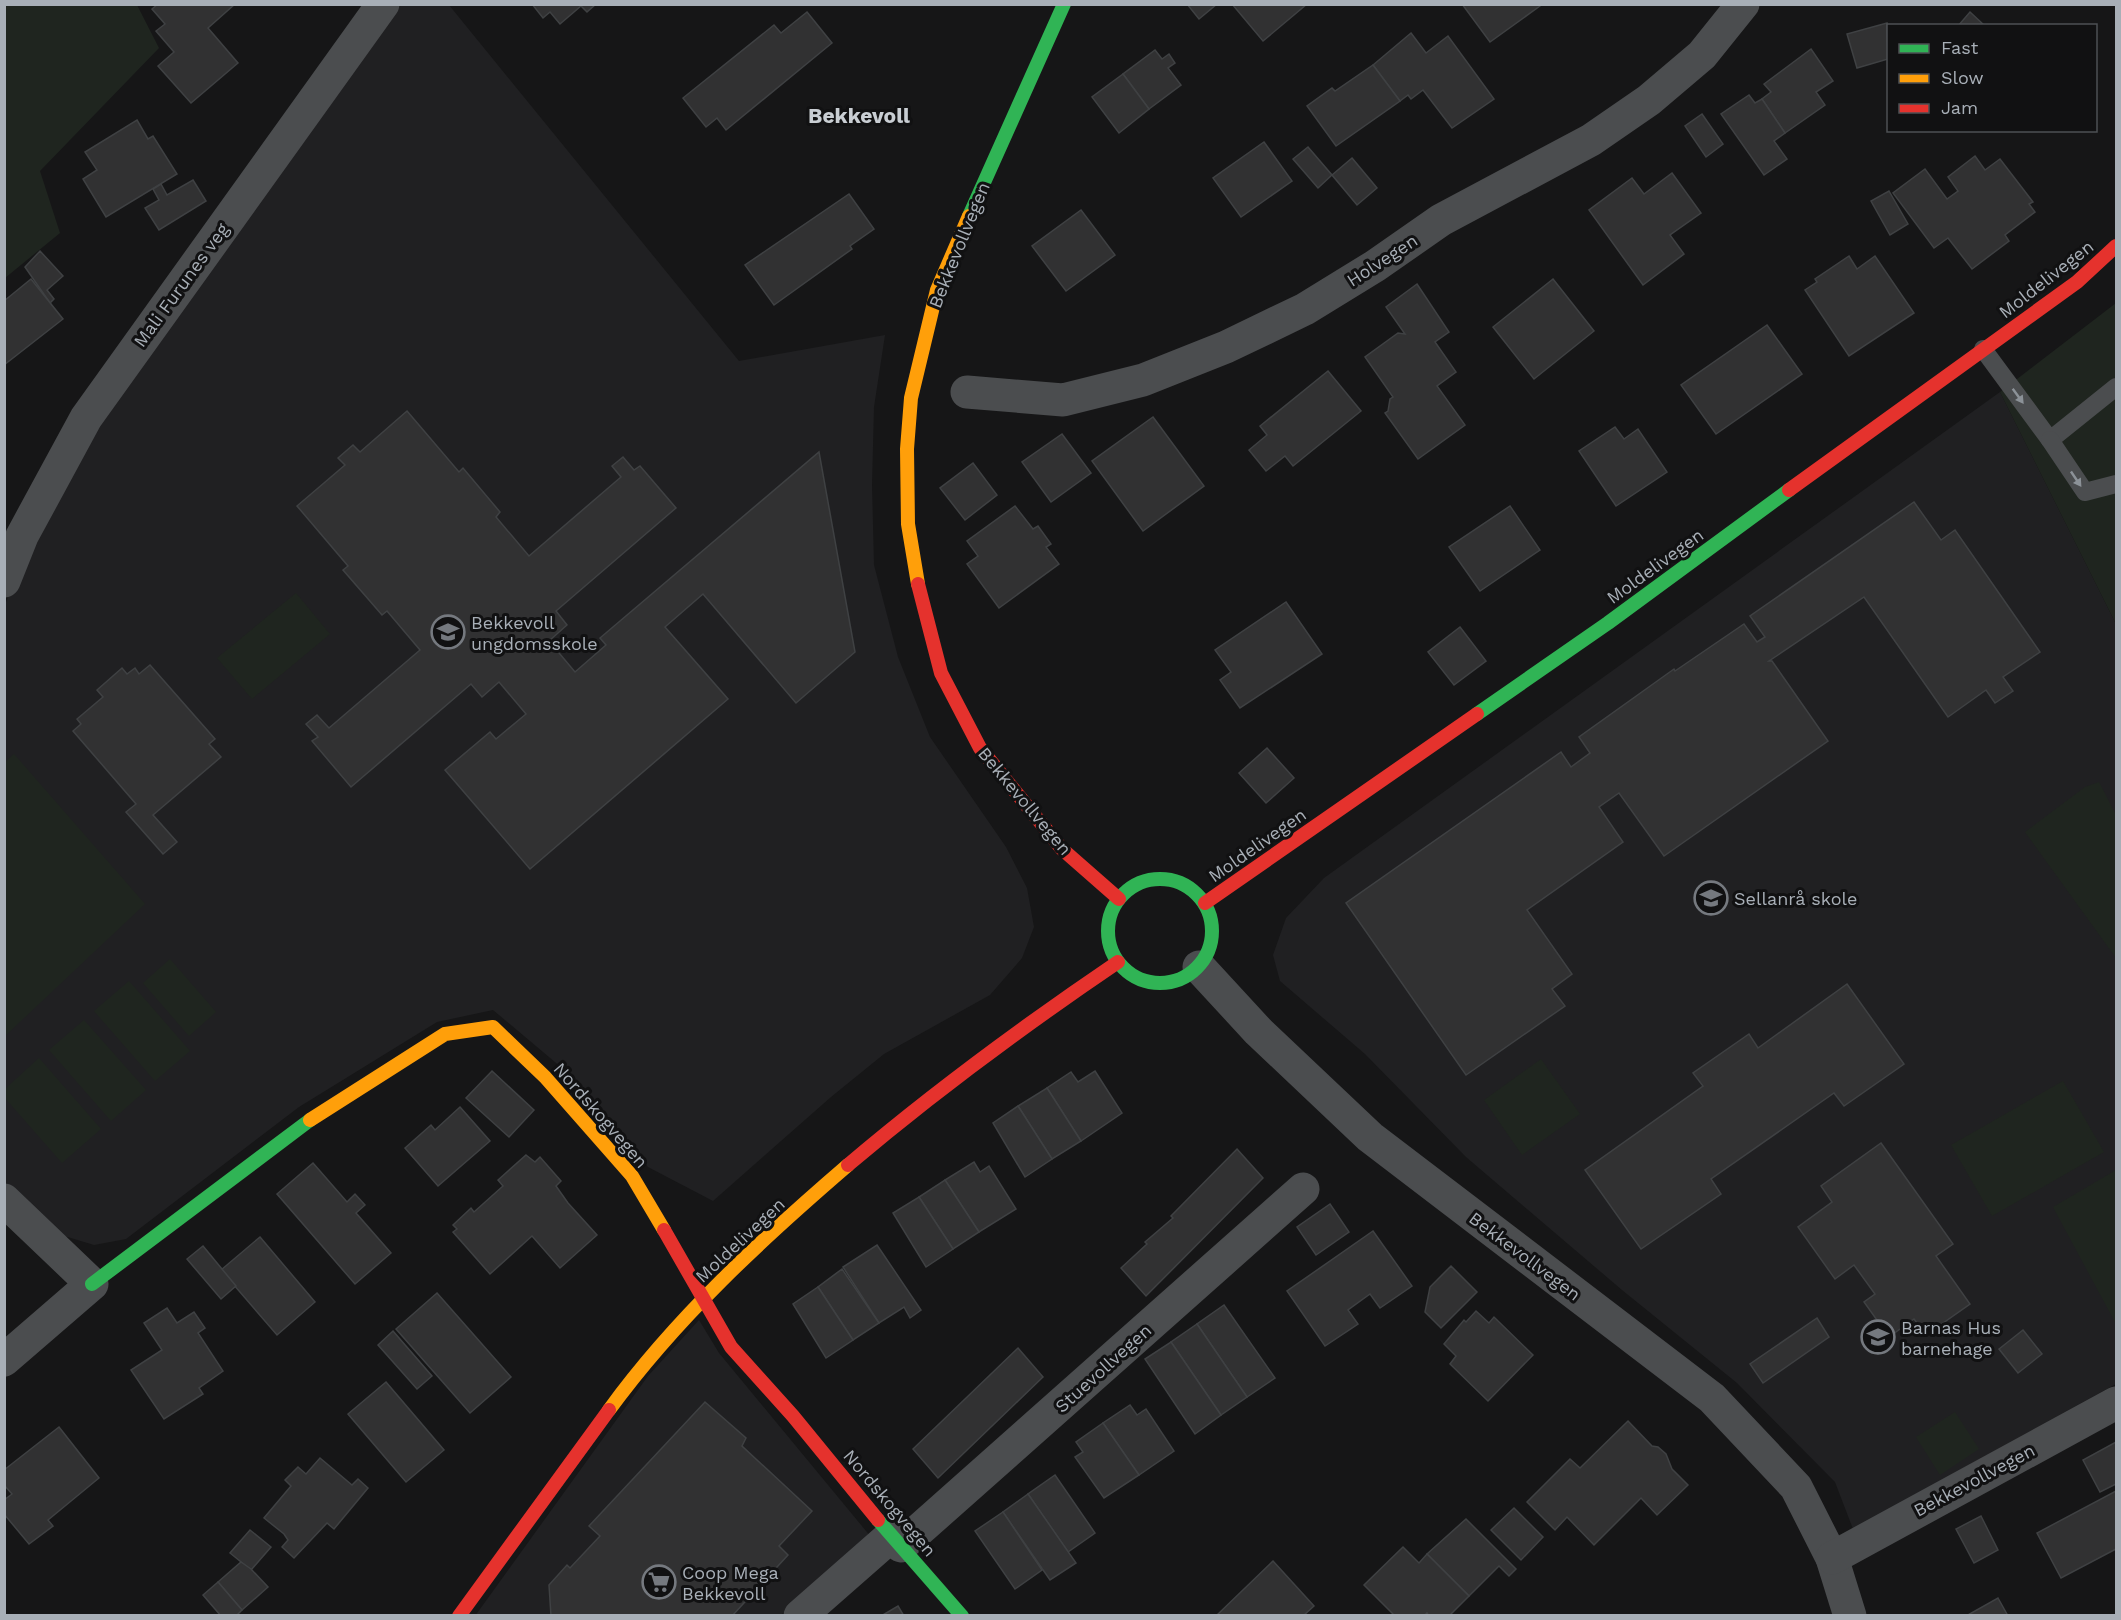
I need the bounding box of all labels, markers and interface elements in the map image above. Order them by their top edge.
legend [1887,24,2097,132]
text: Fast [1941,37,1979,58]
text: Slow [1941,67,1984,88]
text: Jam [1941,97,1978,118]
district label: Bekkevoll [808,103,910,128]
street label: Bekkevollvegen [924,179,994,311]
street label: Mali Furunes veg [129,219,233,351]
street label: Holvegen [1343,229,1421,291]
street label: Moldelivegen [1994,236,2098,322]
one-way arrow [2012,388,2024,404]
one-way arrow [2071,471,2082,488]
street label: Moldelivegen [1603,524,1707,608]
place label: Bekkevoll ungdomsskole [471,612,598,654]
school or university icon: Bekkevoll ungdomsskole [430,614,466,650]
street label: Bekkevollvegen [974,743,1076,859]
street label: Moldelivegen [1204,804,1310,886]
school or university icon: Sellanrå skole [1693,880,1729,916]
place label: Sellanrå skole [1734,888,1857,909]
street label: Nordskogvegen [550,1058,652,1172]
street label: Moldelivegen [691,1193,789,1287]
street label: Bekkevollvegen [1465,1207,1585,1305]
place label: Barnas Hus barnehage [1901,1317,2001,1359]
street label: Stuevollvegen [1051,1319,1155,1417]
school or university icon: Barnas Hus barnehage [1860,1319,1896,1355]
street label: Bekkevollvegen [1910,1439,2038,1521]
street label: Nordskogvegen [839,1445,941,1561]
place label: Coop Mega Bekkevoll [682,1562,779,1604]
supermarket icon: Coop Mega Bekkevoll [641,1564,677,1600]

